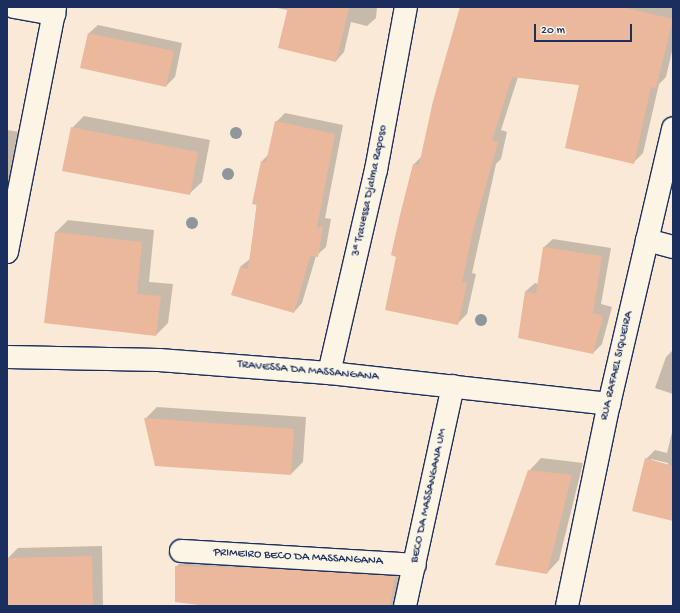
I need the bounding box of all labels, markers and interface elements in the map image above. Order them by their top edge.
scale bar [536,16,634,42]
text: 20 m [541,24,565,38]
street label: 3ª Travessa Djalma Raposo [350,124,392,258]
street label: RUA RAFAEL SIQUEIRA [598,310,638,422]
street label: TRAVESSA DA MASSANGANA [237,359,379,385]
street label: BECO DA MASSANGANA UM [409,427,451,565]
street label: PRIMEIRO BECO DA MASSANGANA [213,546,383,570]

